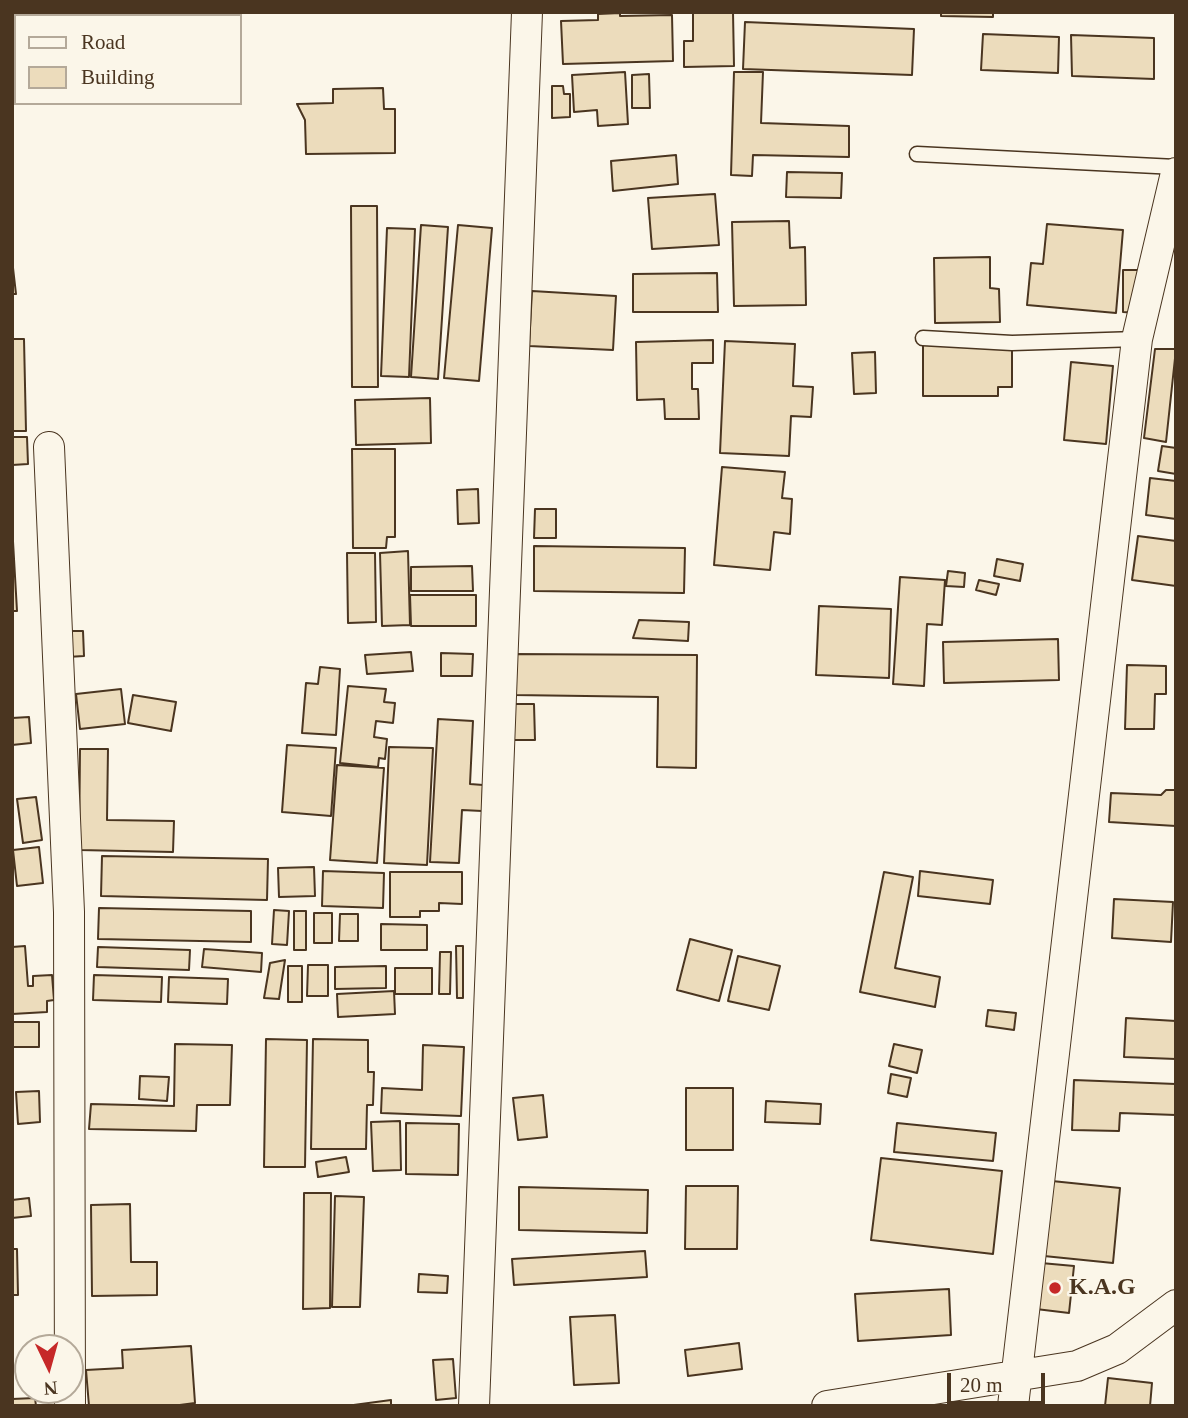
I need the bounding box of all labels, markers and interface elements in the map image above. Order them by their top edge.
legend [14,14,242,105]
text: Road [81,30,125,54]
text: Building [81,65,155,89]
place label: K.A.G [1069,1274,1136,1302]
marker: K.A.G [1047,1280,1063,1296]
north arrow [14,1334,84,1404]
scale bar [950,1358,1048,1402]
text: 20 m [960,1373,1003,1397]
text: N [43,1377,58,1399]

